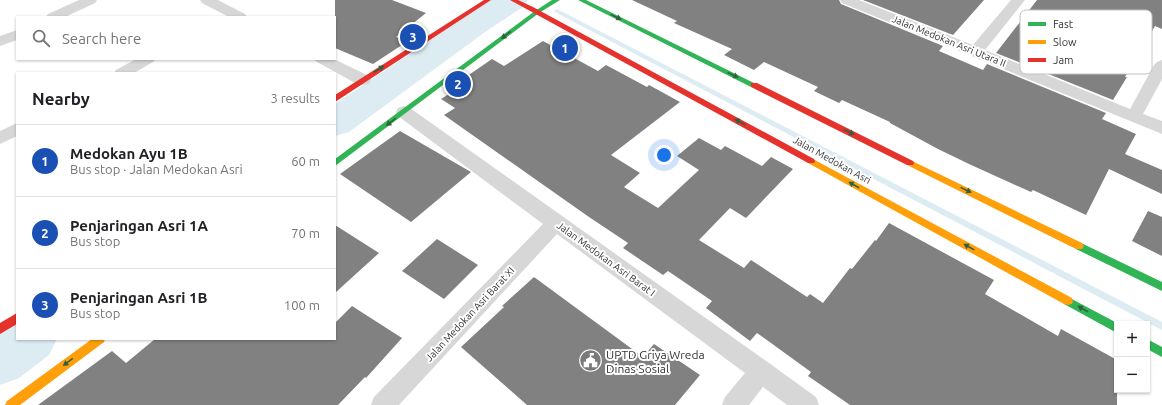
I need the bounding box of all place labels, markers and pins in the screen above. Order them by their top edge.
pin: 3 [400,22,426,52]
pin: 1 [552,33,578,63]
pin: 2 [445,69,471,99]
public building icon: UPTD Griya Wreda Dinas Sosial [578,348,604,374]
place label: UPTD Griya Wreda Dinas Sosial [606,348,705,375]

